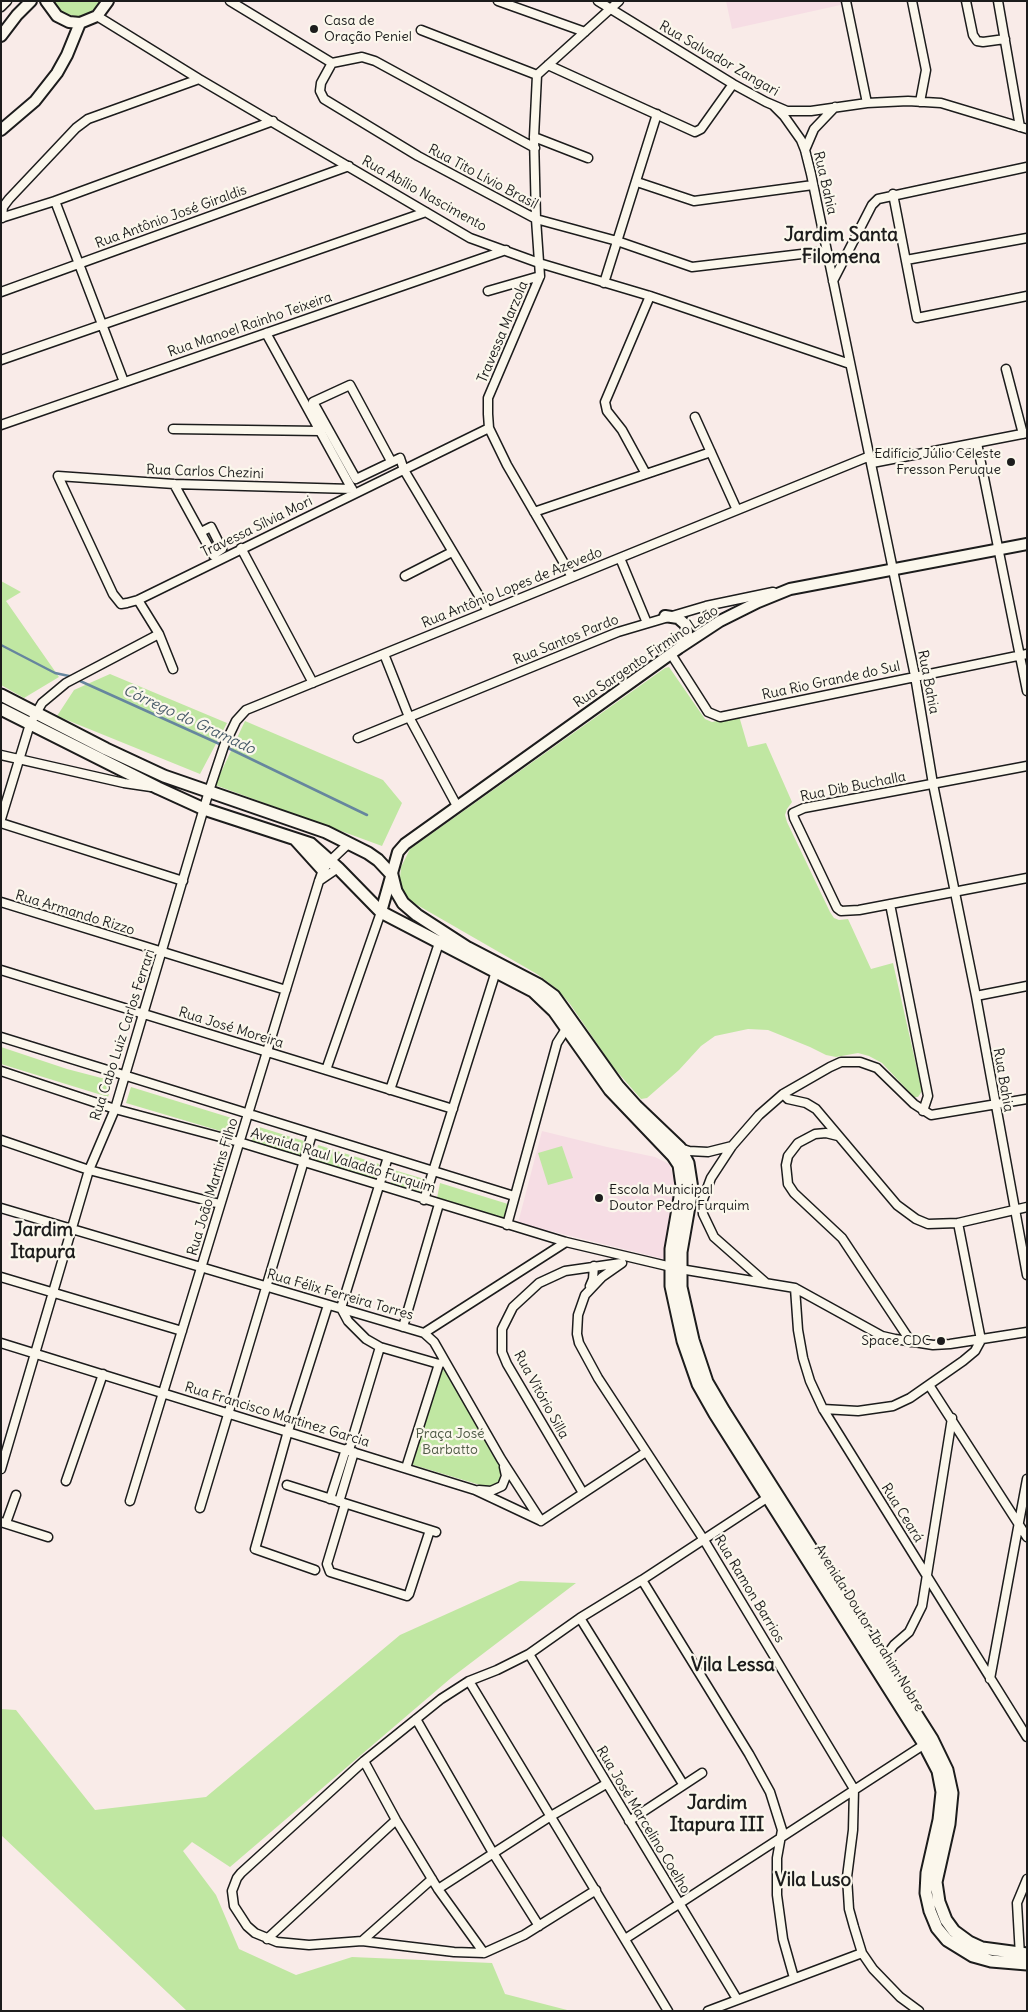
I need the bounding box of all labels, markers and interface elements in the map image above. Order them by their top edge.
place label: Casa de Oração Peniel [324,13,412,46]
street label: Rua Salvador Zangari [656,18,782,100]
marker: Casa de Oração Peniel [308,23,320,35]
street label: Rua Tito Lívio Brasil [425,141,541,213]
street label: Rua Bahia [810,150,840,216]
street label: Rua Abílio Nascimento [359,153,489,235]
street label: Rua Antônio José Giraldis [93,182,249,252]
district label: Jardim Santa Filomena [784,225,898,269]
street label: Travessa Marzola [474,279,532,385]
street label: Rua Manoel Rainho Teixeira [166,289,334,361]
place label: Edifício Júlio Celeste Fresson Peruque [874,446,1001,478]
marker: Edifício Júlio Celeste Fresson Peruque [1005,456,1017,468]
street label: Rua Carlos Chezini [146,462,264,482]
street label: Travessa Sílvia Mori [199,493,315,561]
street label: Rua Antônio Lopes de Azevedo [419,544,605,632]
street label: Rua Sargento Firmino Leão [570,602,722,712]
street label: Rua Santos Pardo [511,611,621,669]
street label: Rua Bahia [914,649,942,715]
street label: Rua Rio Grande do Sul [760,658,902,704]
water label: Córrego do Gramado [120,682,258,758]
street label: Rua Dib Buchalla [799,769,907,805]
street label: Rua Armando Rizzo [13,887,137,939]
street label: Rua Cabo Luiz Carlos Ferrari [87,947,159,1123]
street label: Rua José Moreira [176,1004,286,1052]
street label: Rua Bahia [989,1047,1017,1113]
street label: Rua João Martins Filho [184,1116,242,1258]
street label: Avenida Raul Valadão Furquim [248,1125,438,1197]
place label: Escola Municipal Doutor Pedro Furquim [609,1182,750,1214]
marker: Escola Municipal Doutor Pedro Furquim [593,1192,605,1204]
district label: Jardim Itapura [10,1220,76,1264]
street label: Rua Félix Ferreira Torres [265,1266,415,1324]
place label: Space CDC [861,1333,931,1349]
marker: Space CDC [935,1335,947,1347]
street label: Rua Vitório Silla [510,1348,572,1442]
street label: Rua Francisco Martinez Garcia [182,1379,372,1451]
park label: Praça José Barbatto [415,1426,485,1458]
street label: Rua Ceará [877,1480,927,1546]
street label: Rua Ramon Barrios [710,1532,788,1646]
street label: Avenida Doutor Ibrahim Nobre [811,1541,927,1715]
district label: Vila Lessa [691,1655,775,1677]
street label: Rua José Marcelino Coelho [592,1743,694,1897]
district label: Jardim Itapura III [670,1793,764,1837]
district label: Vila Luso [775,1870,851,1892]

